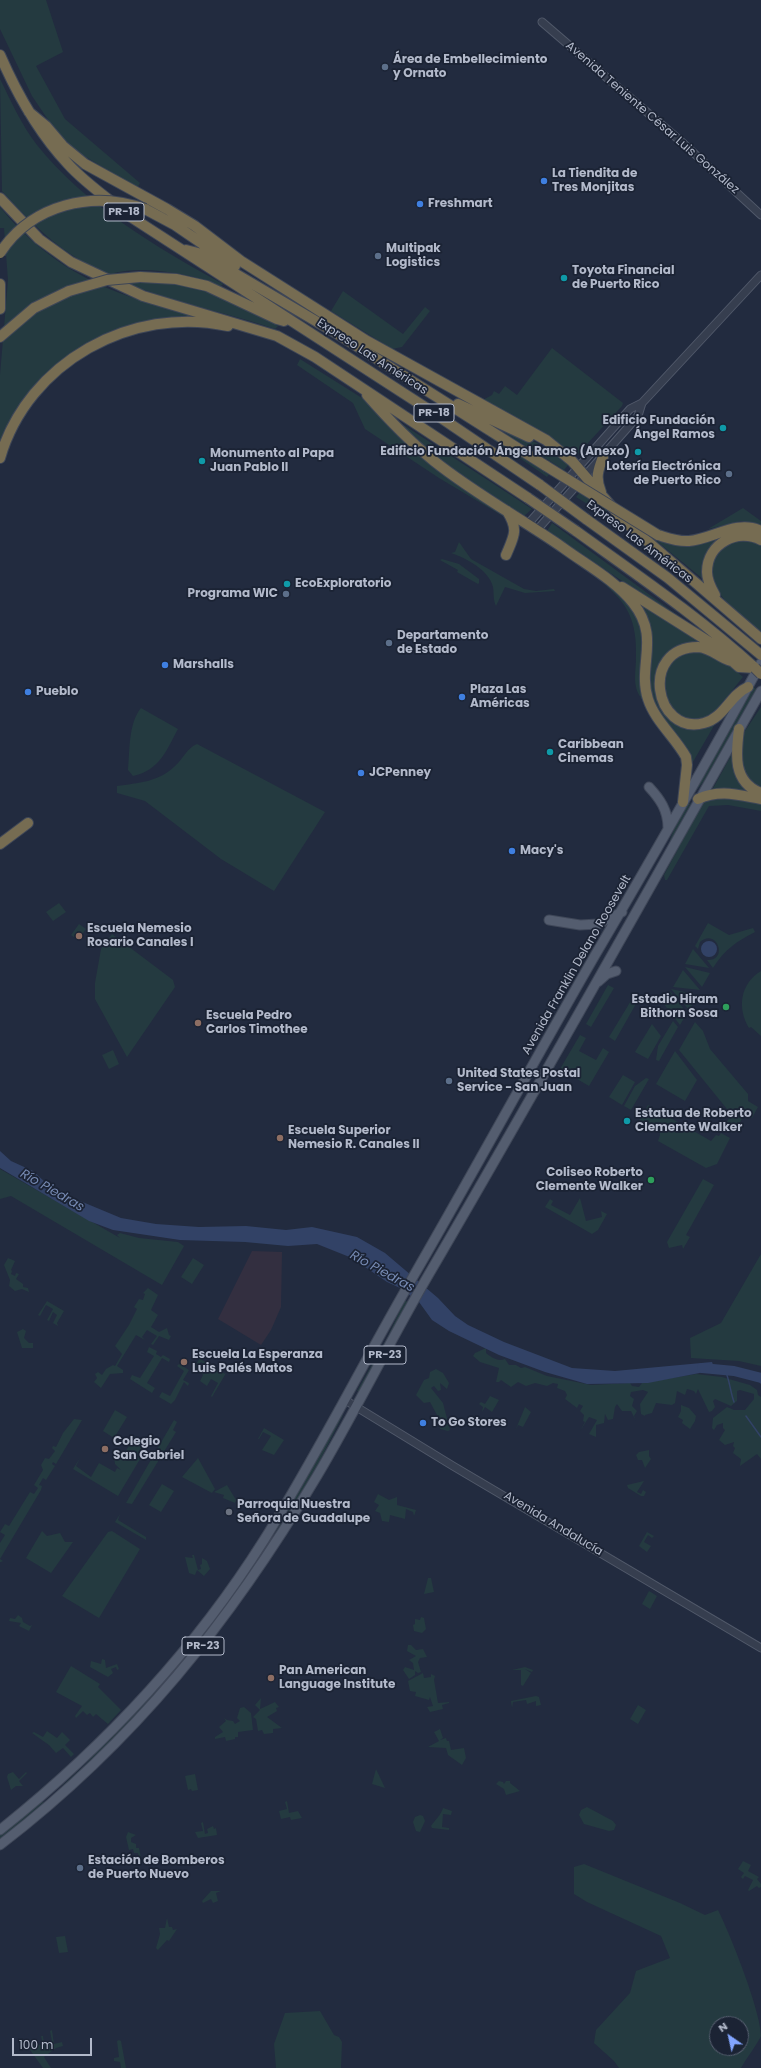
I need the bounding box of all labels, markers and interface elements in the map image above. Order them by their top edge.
street label: Avenida Teniente César Luis González [562,39,742,197]
place label: Área de Embellecimiento y Ornato [393,53,547,81]
marker: Área de Embellecimiento y Ornato [380,62,390,72]
place label: La Tiendita de Tres Monjitas [552,167,637,195]
marker: La Tiendita de Tres Monjitas [539,176,549,186]
place label: Freshmart [428,197,493,211]
marker: Freshmart [415,199,425,209]
road number: PR-18 [104,203,144,221]
place label: Multipak Logistics [386,242,441,270]
marker: Multipak Logistics [373,251,383,261]
place label: Toyota Financial de Puerto Rico [572,264,674,292]
marker: Toyota Financial de Puerto Rico [559,273,569,283]
street label: Expreso Las Américas [314,316,430,398]
road number: PR-18 [414,404,454,422]
place label: Edificio Fundación Ángel Ramos [602,414,715,442]
marker: Edificio Fundación Ángel Ramos [718,423,728,433]
place label: Edificio Fundación Ángel Ramos (Anexo) [380,445,630,459]
place label: Monumento al Papa Juan Pablo II [210,447,334,475]
marker: Edificio Fundación Ángel Ramos (Anexo) [633,447,643,457]
marker: Monumento al Papa Juan Pablo II [197,456,207,466]
place label: Lotería Electrónica de Puerto Rico [606,460,721,488]
marker: Lotería Electrónica de Puerto Rico [724,469,734,479]
street label: Expreso Las Américas [583,497,695,587]
place label: EcoExploratorio [295,577,391,591]
marker: EcoExploratorio [282,579,292,589]
place label: Programa WIC [188,587,278,601]
marker: Programa WIC [281,589,291,599]
place label: Departamento de Estado [397,629,488,657]
marker: Departamento de Estado [384,638,394,648]
place label: Marshalls [173,658,234,672]
marker: Marshalls [160,660,170,670]
place label: Plaza Las Américas [470,683,530,711]
place label: Pueblo [36,685,78,699]
marker: Pueblo [23,687,33,697]
marker: Plaza Las Américas [457,692,467,702]
place label: Caribbean Cinemas [558,738,624,766]
marker: Caribbean Cinemas [545,747,555,757]
place label: JCPenney [369,766,431,780]
marker: JCPenney [356,768,366,778]
place label: Macy's [520,844,563,858]
marker: Macy's [507,846,517,856]
street label: Avenida Franklin Delano Roosevelt [520,873,634,1057]
place label: Escuela Nemesio Rosario Canales I [87,922,193,950]
marker: Escuela Nemesio Rosario Canales I [74,931,84,941]
place label: Estadio Hiram Bithorn Sosa [632,993,718,1021]
marker: Estadio Hiram Bithorn Sosa [721,1002,731,1012]
place label: Escuela Pedro Carlos Timothee [206,1009,308,1037]
marker: Escuela Pedro Carlos Timothee [193,1018,203,1028]
place label: United States Postal Service - San Juan [457,1067,580,1095]
marker: United States Postal Service - San Juan [444,1076,454,1086]
place label: Estatua de Roberto Clemente Walker [635,1107,752,1135]
marker: Estatua de Roberto Clemente Walker [622,1116,632,1126]
place label: Escuela Superior Nemesio R. Canales II [288,1124,419,1152]
marker: Escuela Superior Nemesio R. Canales II [275,1133,285,1143]
water label: Río Piedras [17,1166,87,1216]
place label: Coliseo Roberto Clemente Walker [536,1166,643,1194]
marker: Coliseo Roberto Clemente Walker [646,1175,656,1185]
water label: Río Piedras [347,1248,417,1296]
road number: PR-23 [364,1346,406,1364]
place label: Escuela La Esperanza Luis Palés Matos [192,1348,323,1376]
marker: Escuela La Esperanza Luis Palés Matos [179,1357,189,1367]
place label: To Go Stores [431,1416,507,1430]
marker: To Go Stores [418,1418,428,1428]
place label: Colegio San Gabriel [113,1435,184,1463]
marker: Colegio San Gabriel [100,1444,110,1454]
street label: Avenida Andalucía [501,1489,605,1559]
place label: Parroquia Nuestra Señora de Guadalupe [237,1498,370,1526]
marker: Parroquia Nuestra Señora de Guadalupe [224,1507,234,1517]
road number: PR-23 [182,1637,224,1655]
place label: Pan American Language Institute [279,1664,395,1692]
marker: Pan American Language Institute [266,1673,276,1683]
place label: Estación de Bomberos de Puerto Nuevo [88,1854,225,1882]
marker: Estación de Bomberos de Puerto Nuevo [75,1863,85,1873]
north arrow [709,2016,749,2056]
text: N [715,2018,731,2036]
scale bar [14,2030,94,2056]
text: 100 m [19,2036,53,2053]

